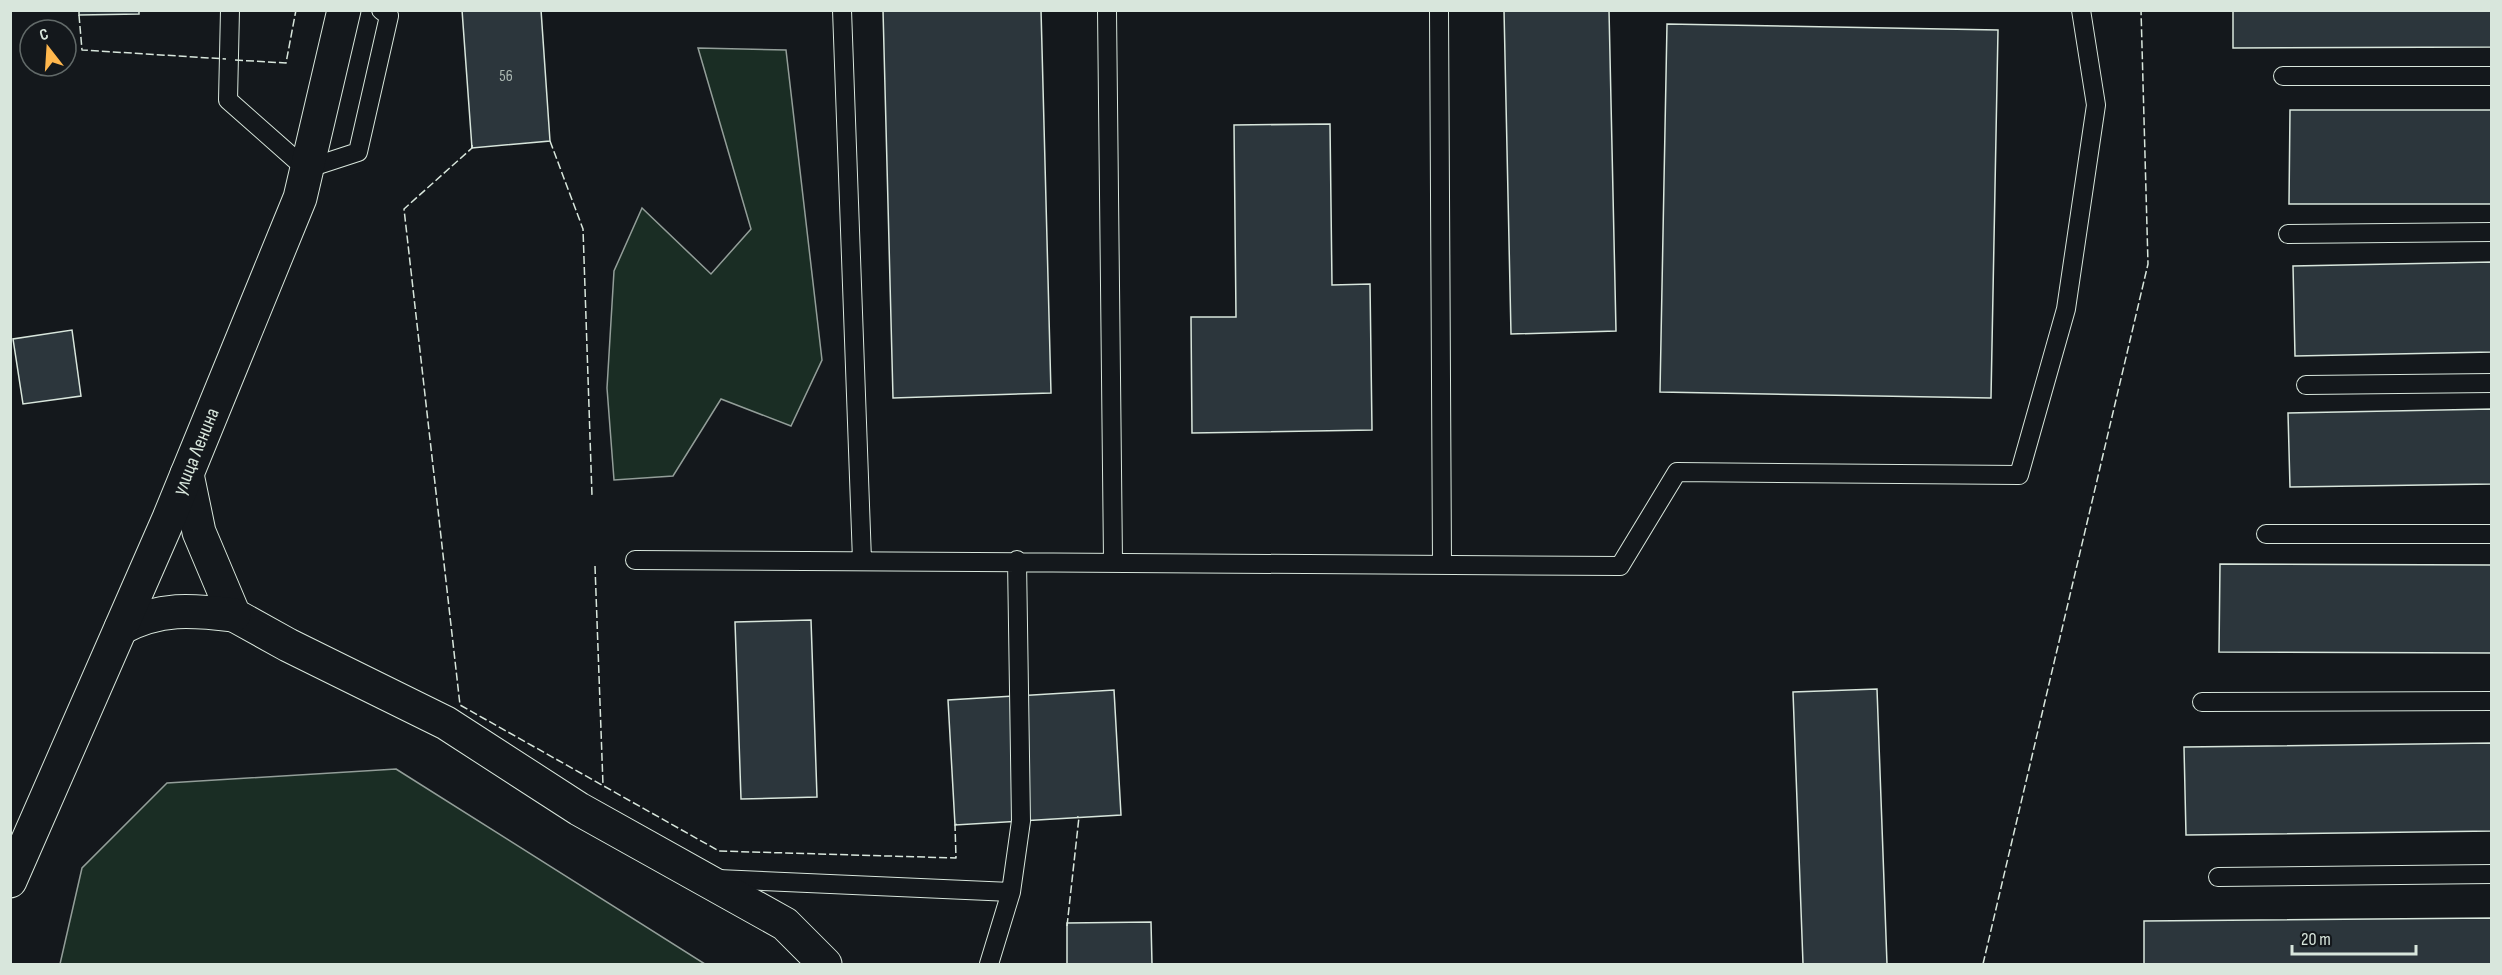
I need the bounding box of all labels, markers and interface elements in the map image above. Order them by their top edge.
north arrow [18,18,78,78]
text: С [37,25,51,45]
house number: 56 [499,67,513,86]
street label: улица Ленина [168,405,225,499]
scale bar [2292,918,2416,956]
text: 20 m [2301,929,2331,950]

